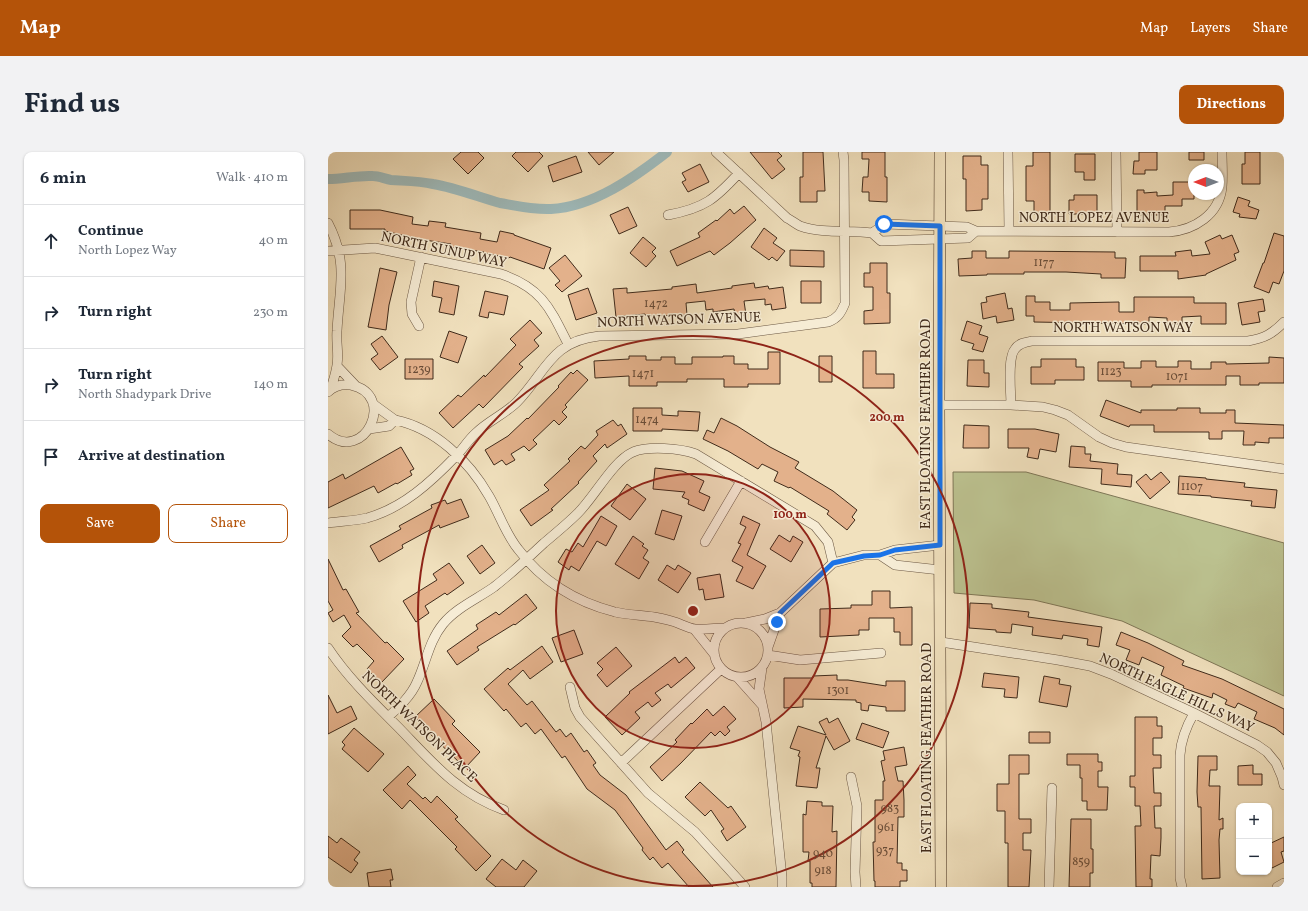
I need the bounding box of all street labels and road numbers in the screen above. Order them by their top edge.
street label: NORTH LOPEZ AVENUE [1019,209,1169,228]
street label: NORTH SUNUP WAY [379,228,508,273]
street label: NORTH WATSON AVENUE [597,308,761,333]
street label: EAST FLOATING FEATHER ROAD [917,319,936,529]
street label: NORTH WATSON WAY [1053,319,1193,338]
street label: EAST FLOATING FEATHER ROAD [918,643,937,853]
street label: NORTH EAGLE HILLS WAY [1096,649,1257,738]
street label: NORTH WATSON PLACE [357,667,481,787]

